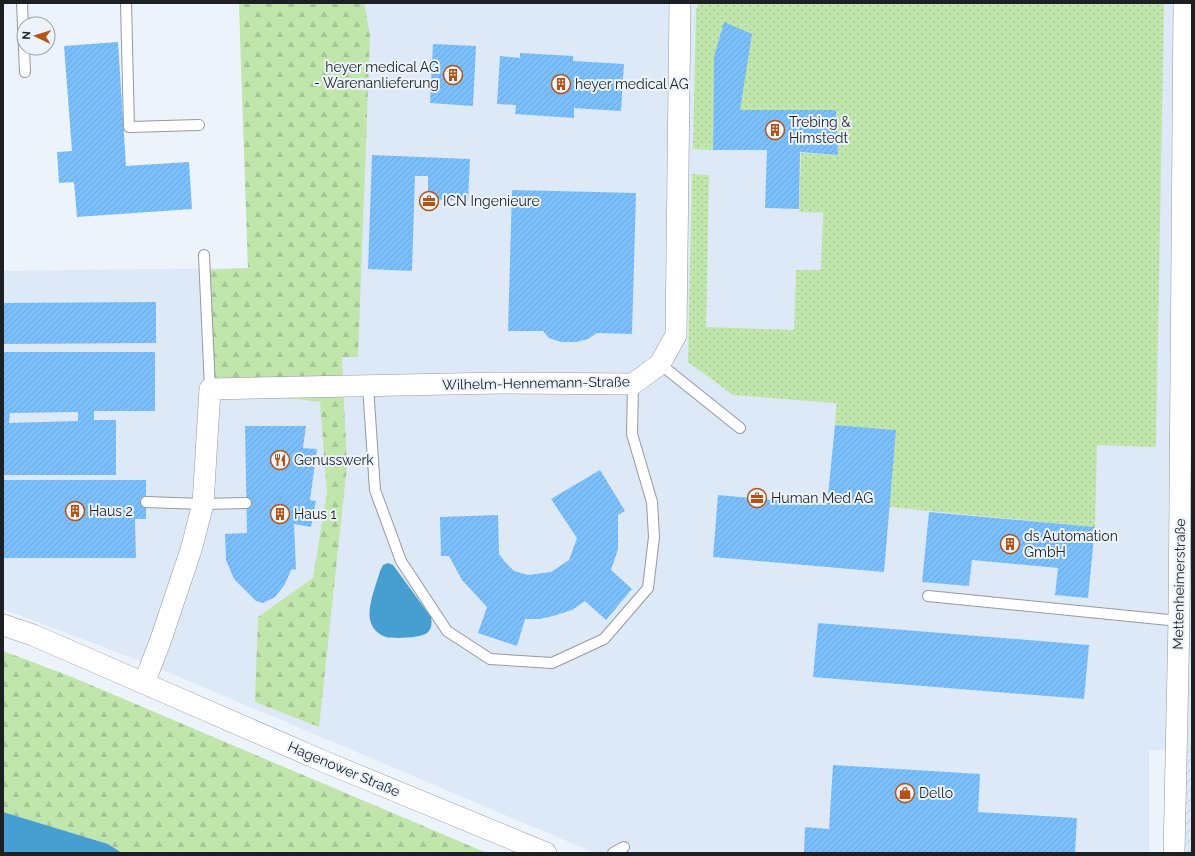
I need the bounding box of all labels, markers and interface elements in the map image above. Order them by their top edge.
north arrow [16,16,56,56]
text: N [20,31,33,40]
place label: heyer medical AG - Warenanlieferung [314,59,439,91]
building icon: heyer medical AG - Warenanlieferung [442,64,464,86]
building icon: heyer medical AG [550,73,572,95]
place label: heyer medical AG [575,76,689,92]
place label: Trebing & Himstedt [789,114,851,146]
building icon: Trebing & Himstedt [764,119,786,141]
office icon: ICN Ingenieure [418,190,440,212]
place label: ICN Ingenieure [443,193,540,209]
street label: Wilhelm-Hennemann-Straße [442,373,630,393]
restaurant icon: Genusswerk [269,449,291,471]
place label: Genusswerk [294,452,374,468]
office icon: Human Med AG [746,487,768,509]
place label: Human Med AG [771,490,873,506]
building icon: Haus 2 [64,500,86,522]
place label: Haus 2 [89,503,133,519]
building icon: Haus 1 [269,503,291,525]
place label: Haus 1 [294,506,337,522]
street label: Mettenheimerstraße [1170,518,1188,650]
place label: ds Automation GmbH [1024,528,1118,560]
building icon: ds Automation GmbH [999,533,1021,555]
street label: Hagenower Straße [286,738,402,800]
shop icon: Dello [894,782,916,804]
place label: Dello [919,785,953,801]

